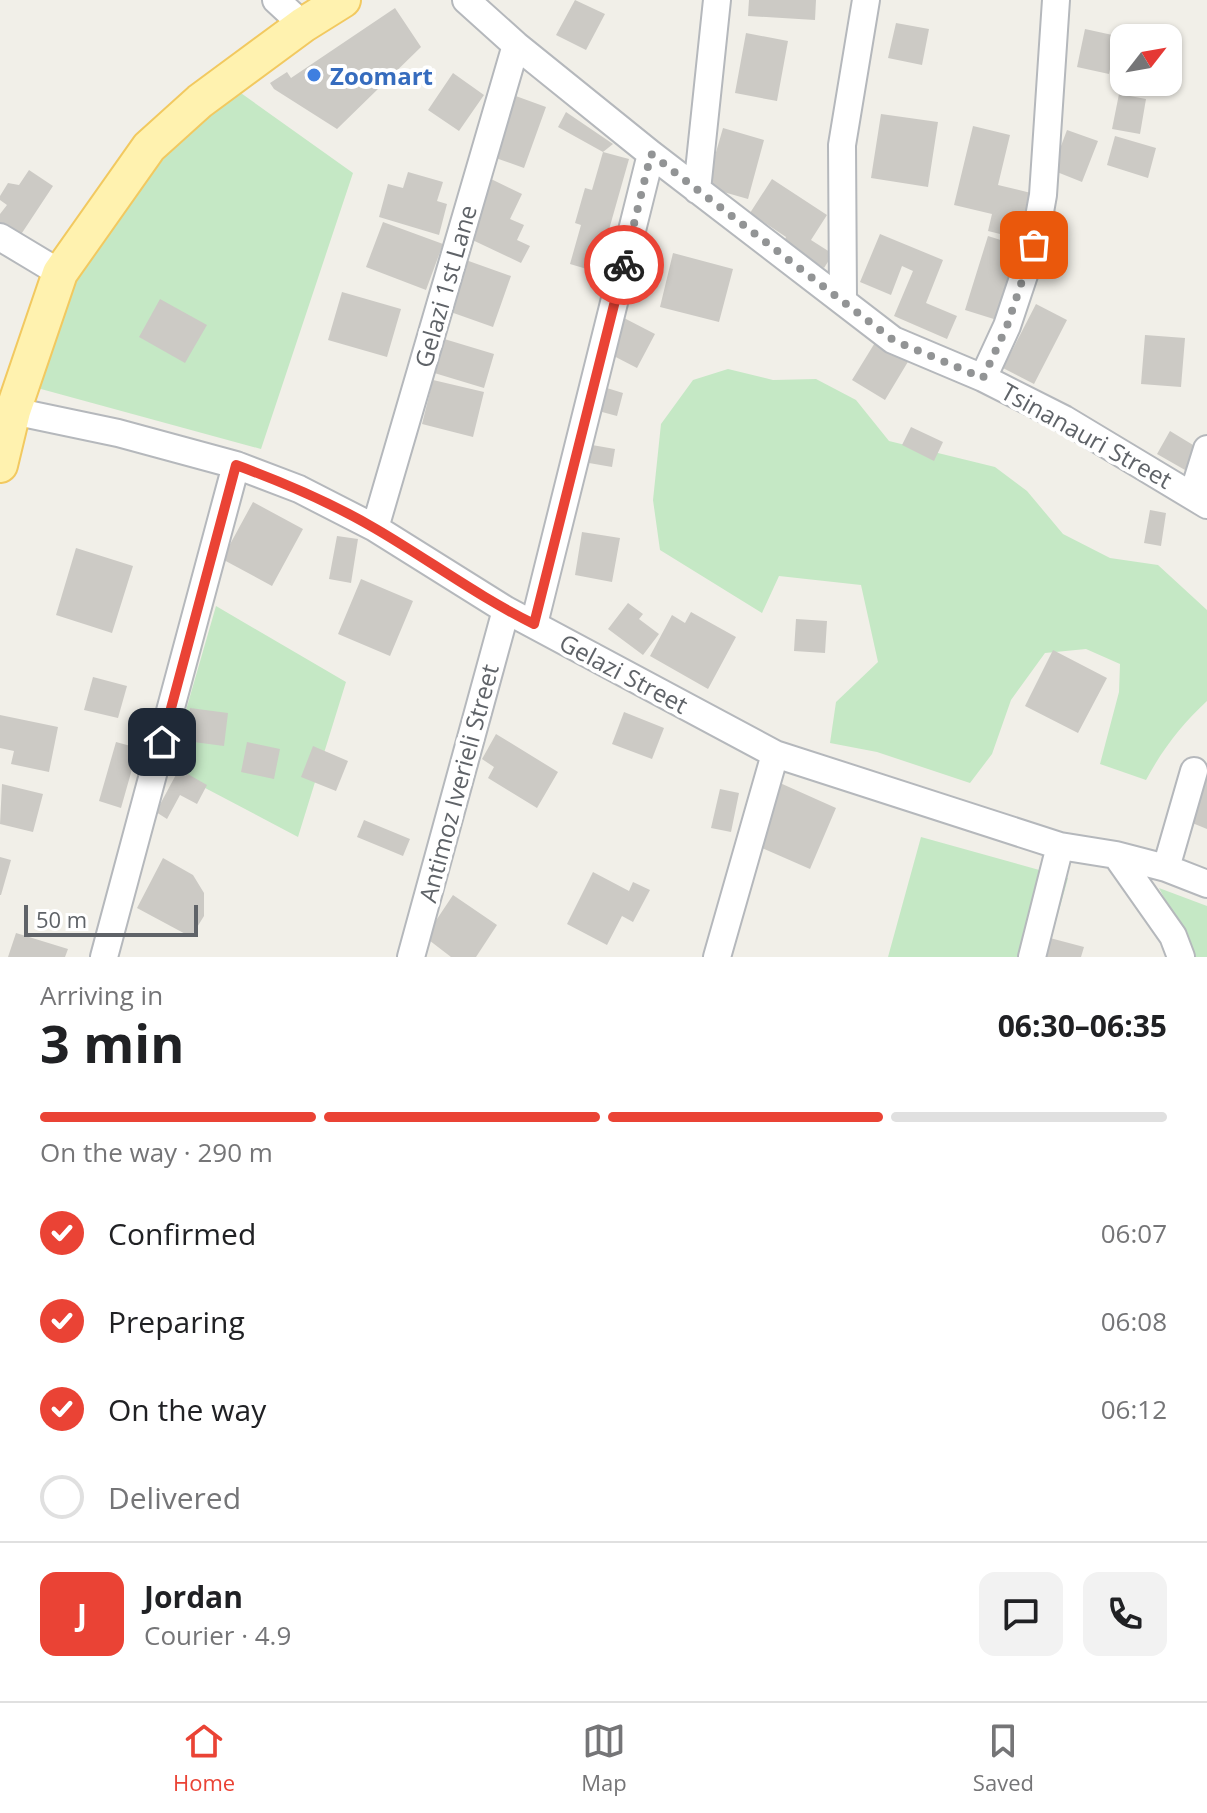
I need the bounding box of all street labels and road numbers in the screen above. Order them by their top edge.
street label: Gelazi 1st Lane [406,201,484,371]
street label: Tsinanauri Street [996,374,1178,496]
street label: Gelazi Street [554,625,694,721]
street label: Antimoz Iverieli Street [410,660,506,906]

